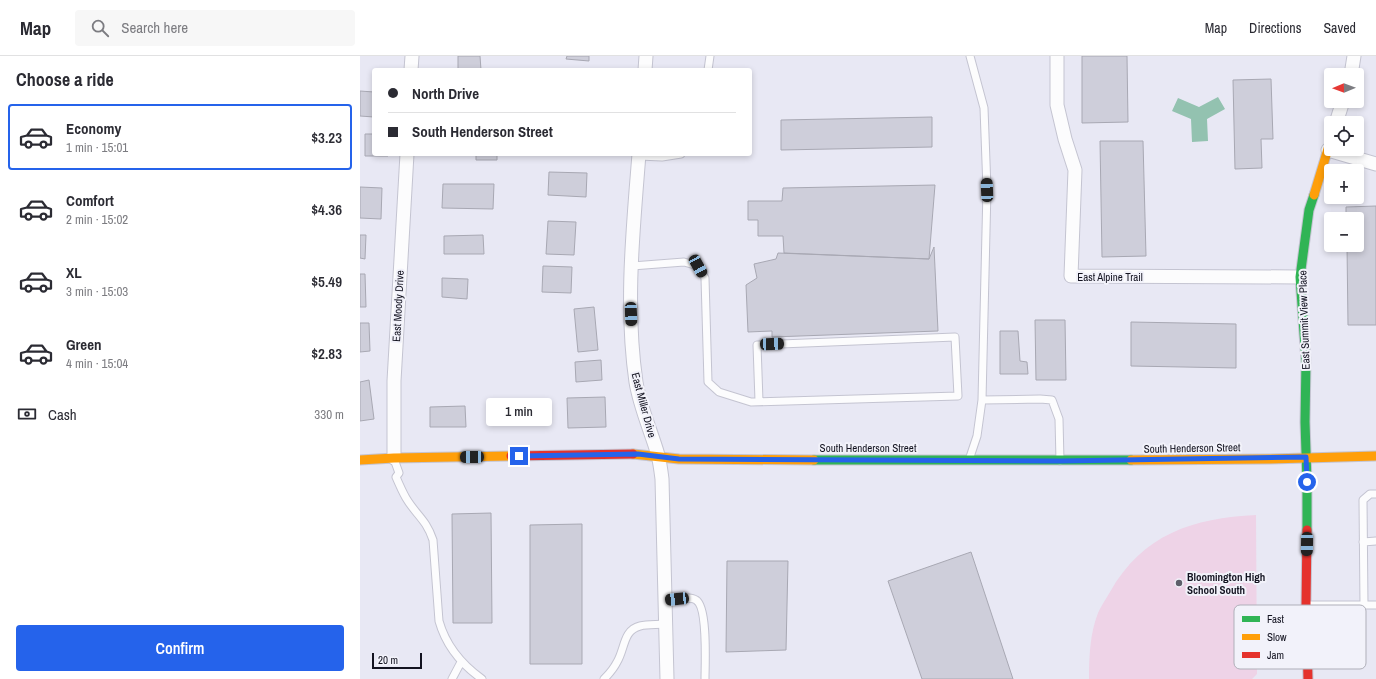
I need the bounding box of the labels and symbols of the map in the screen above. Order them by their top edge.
north arrow [1324,68,1364,108]
car [981,178,993,202]
car [687,253,709,279]
street label: East Moody Drive [389,270,407,342]
street label: East Alpine Trail [1077,270,1143,284]
street label: East Summit View Place [1295,270,1313,370]
car [625,302,637,326]
car [760,338,784,350]
street label: East Miller Drive [629,371,659,439]
callout: 1 min [486,398,552,426]
street label: South Henderson Street [1143,440,1241,456]
street label: South Henderson Street [820,441,917,455]
route end [510,447,528,465]
car [460,451,484,463]
route start [1298,473,1316,491]
car [1301,532,1313,556]
place label: Bloomington High School South [1187,570,1265,597]
marker: Bloomington High School South [1174,578,1184,588]
car [664,592,690,606]
legend [1234,605,1366,669]
text: Fast [1267,612,1285,626]
text: Slow [1267,630,1287,644]
text: Jam [1267,648,1284,662]
scale bar [372,651,422,670]

